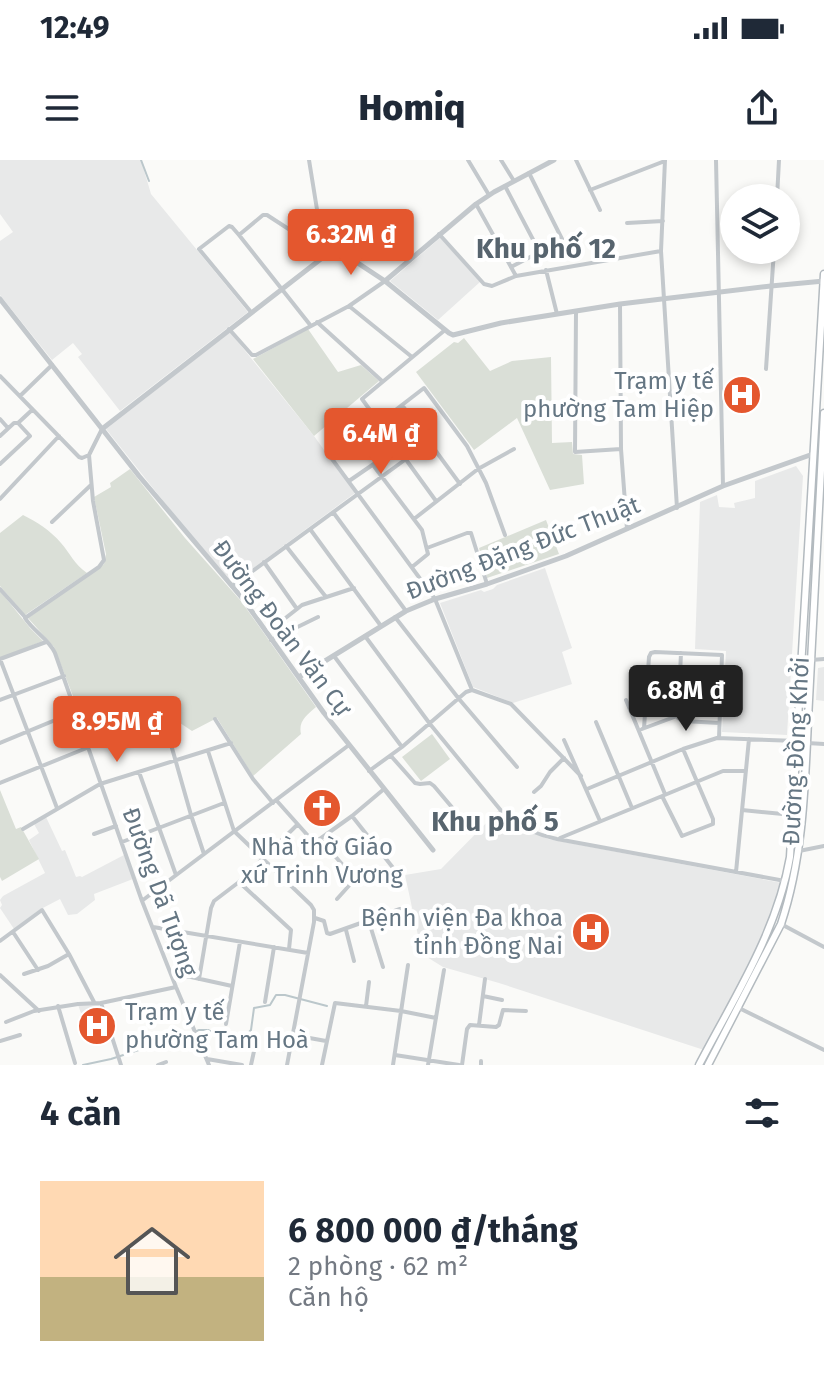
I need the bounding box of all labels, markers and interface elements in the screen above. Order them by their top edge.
text: 12:49 [40,10,110,46]
icon: menu [40,86,84,130]
text: Homiq [359,86,465,130]
icon: share [740,86,784,130]
map controls [720,184,800,264]
button: layers [720,184,800,264]
pin: 6.32M ₫ [277,209,425,277]
text: 6.32M ₫ [306,219,396,250]
district label: Khu phố 12 [476,231,616,265]
place label: Trạm y tế phường Tam Hiệp [523,367,714,423]
hospital icon: Trạm y tế phường Tam Hiệp [721,374,763,416]
pin: 6.4M ₫ [316,408,446,476]
text: 6.4M ₫ [342,418,420,449]
street label: Đường Đặng Đức Thuật [402,490,644,606]
street label: Đường Đoàn Văn Cự [207,534,358,722]
street label: Đường Đồng Khởi [777,656,815,846]
pin: 6.8M ₫ [621,665,751,733]
text: 6.8M ₫ [647,675,725,706]
pin: 8.95M ₫ [43,696,191,764]
text: 8.95M ₫ [71,706,163,737]
church icon: Nhà thờ Giáo xứ Trinh Vương [301,787,343,829]
street label: Đường Dã Tượng [116,804,204,981]
district label: Khu phố 5 [431,804,559,838]
place label: Nhà thờ Giáo xứ Trinh Vương [241,833,404,889]
place label: Bệnh viện Đa khoa tỉnh Đồng Nai [361,904,563,960]
hospital icon: Bệnh viện Đa khoa tỉnh Đồng Nai [570,911,612,953]
place label: Trạm y tế phường Tam Hoà [125,998,309,1054]
hospital icon: Trạm y tế phường Tam Hoà [76,1005,118,1047]
icon: filters [740,1091,784,1135]
text: 4 căn [40,1093,121,1134]
text: 6 800 000 ₫/tháng [288,1210,578,1251]
icon: home [104,1213,200,1309]
text: 2 phòng · 62 m² [288,1251,468,1282]
text: Căn hộ [288,1282,369,1313]

